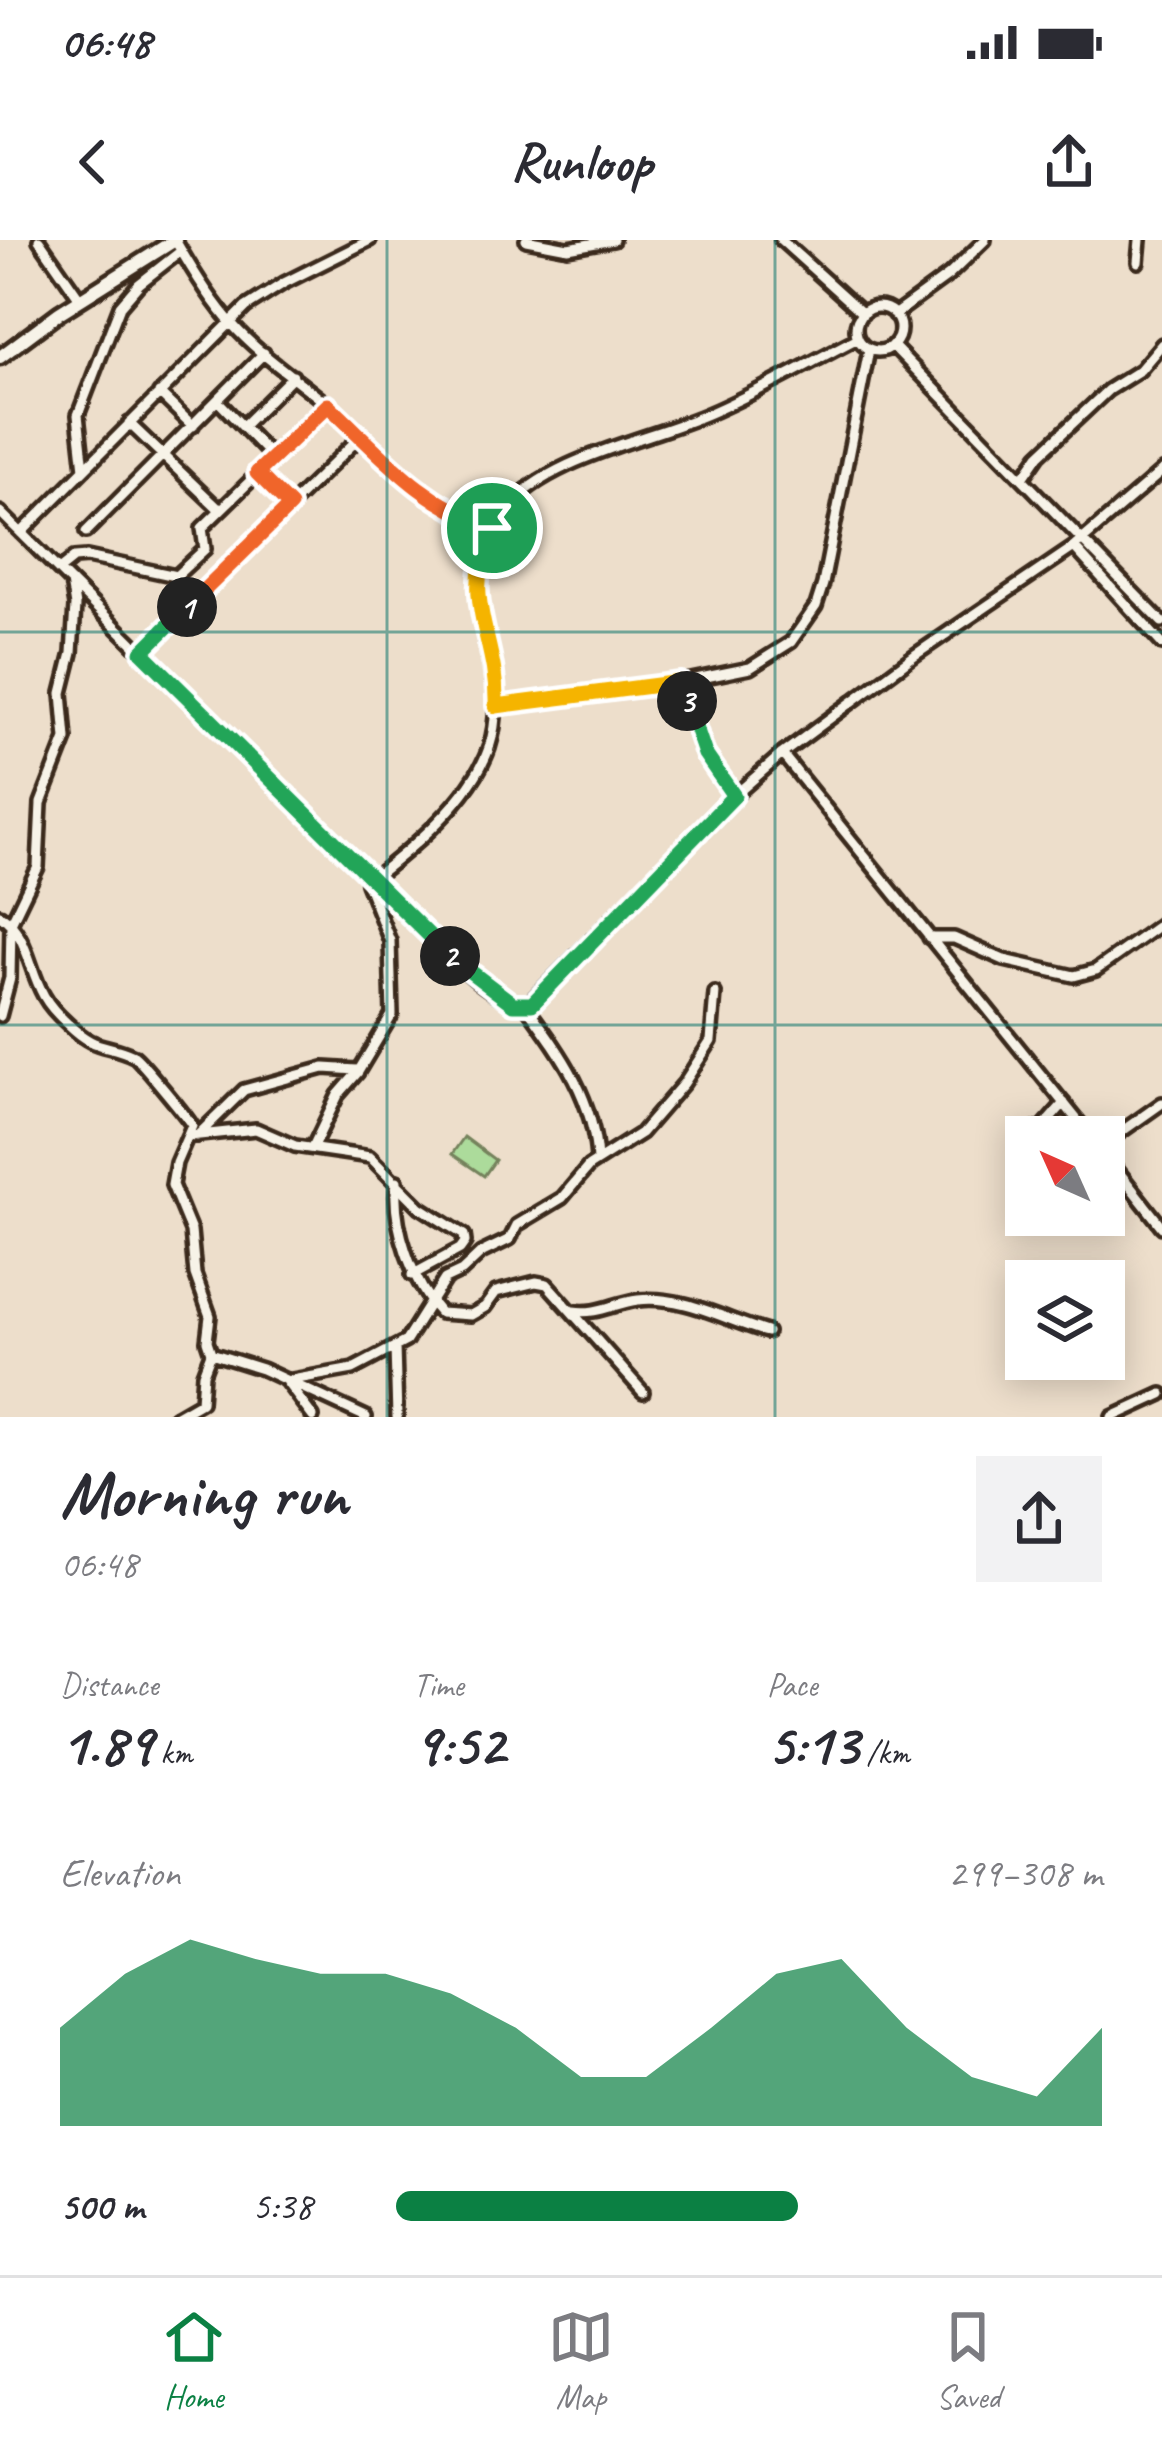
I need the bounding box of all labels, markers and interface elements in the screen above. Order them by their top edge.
text: 06:48 [60,14,151,71]
text: Runloop [510,128,652,196]
icon: back [60,129,126,195]
icon: share [1036,129,1102,195]
pin [441,477,543,579]
icon: arrive [459,495,525,561]
pin: 1 [157,577,217,637]
text: 1 [180,586,194,628]
pin: 3 [657,671,717,731]
text: 3 [680,680,694,722]
pin: 2 [420,926,480,986]
text: 2 [443,935,457,977]
north arrow [1005,1116,1125,1236]
map controls [1005,1116,1125,1380]
button: layers [1005,1260,1125,1380]
text: Morning run [60,1453,348,1536]
button: share [976,1456,1102,1582]
text: 06:48 [60,1540,138,1589]
text: Distance [60,1664,158,1706]
text: Time [413,1664,464,1706]
text: Pace [767,1664,818,1706]
text: 1.89 [60,1706,152,1782]
text: 9:52 [413,1706,505,1782]
text: 5:13 [767,1706,859,1782]
text: km [152,1732,192,1774]
text: /km [859,1732,910,1774]
text: Elevation [60,1849,180,1898]
text: 299–308 m [948,1849,1102,1898]
text: 500 m [60,2182,144,2231]
text: 5:38 [252,2182,312,2231]
tab: Home [161,2304,227,2418]
tab: Map [548,2304,614,2418]
tab: Saved [935,2304,1001,2418]

